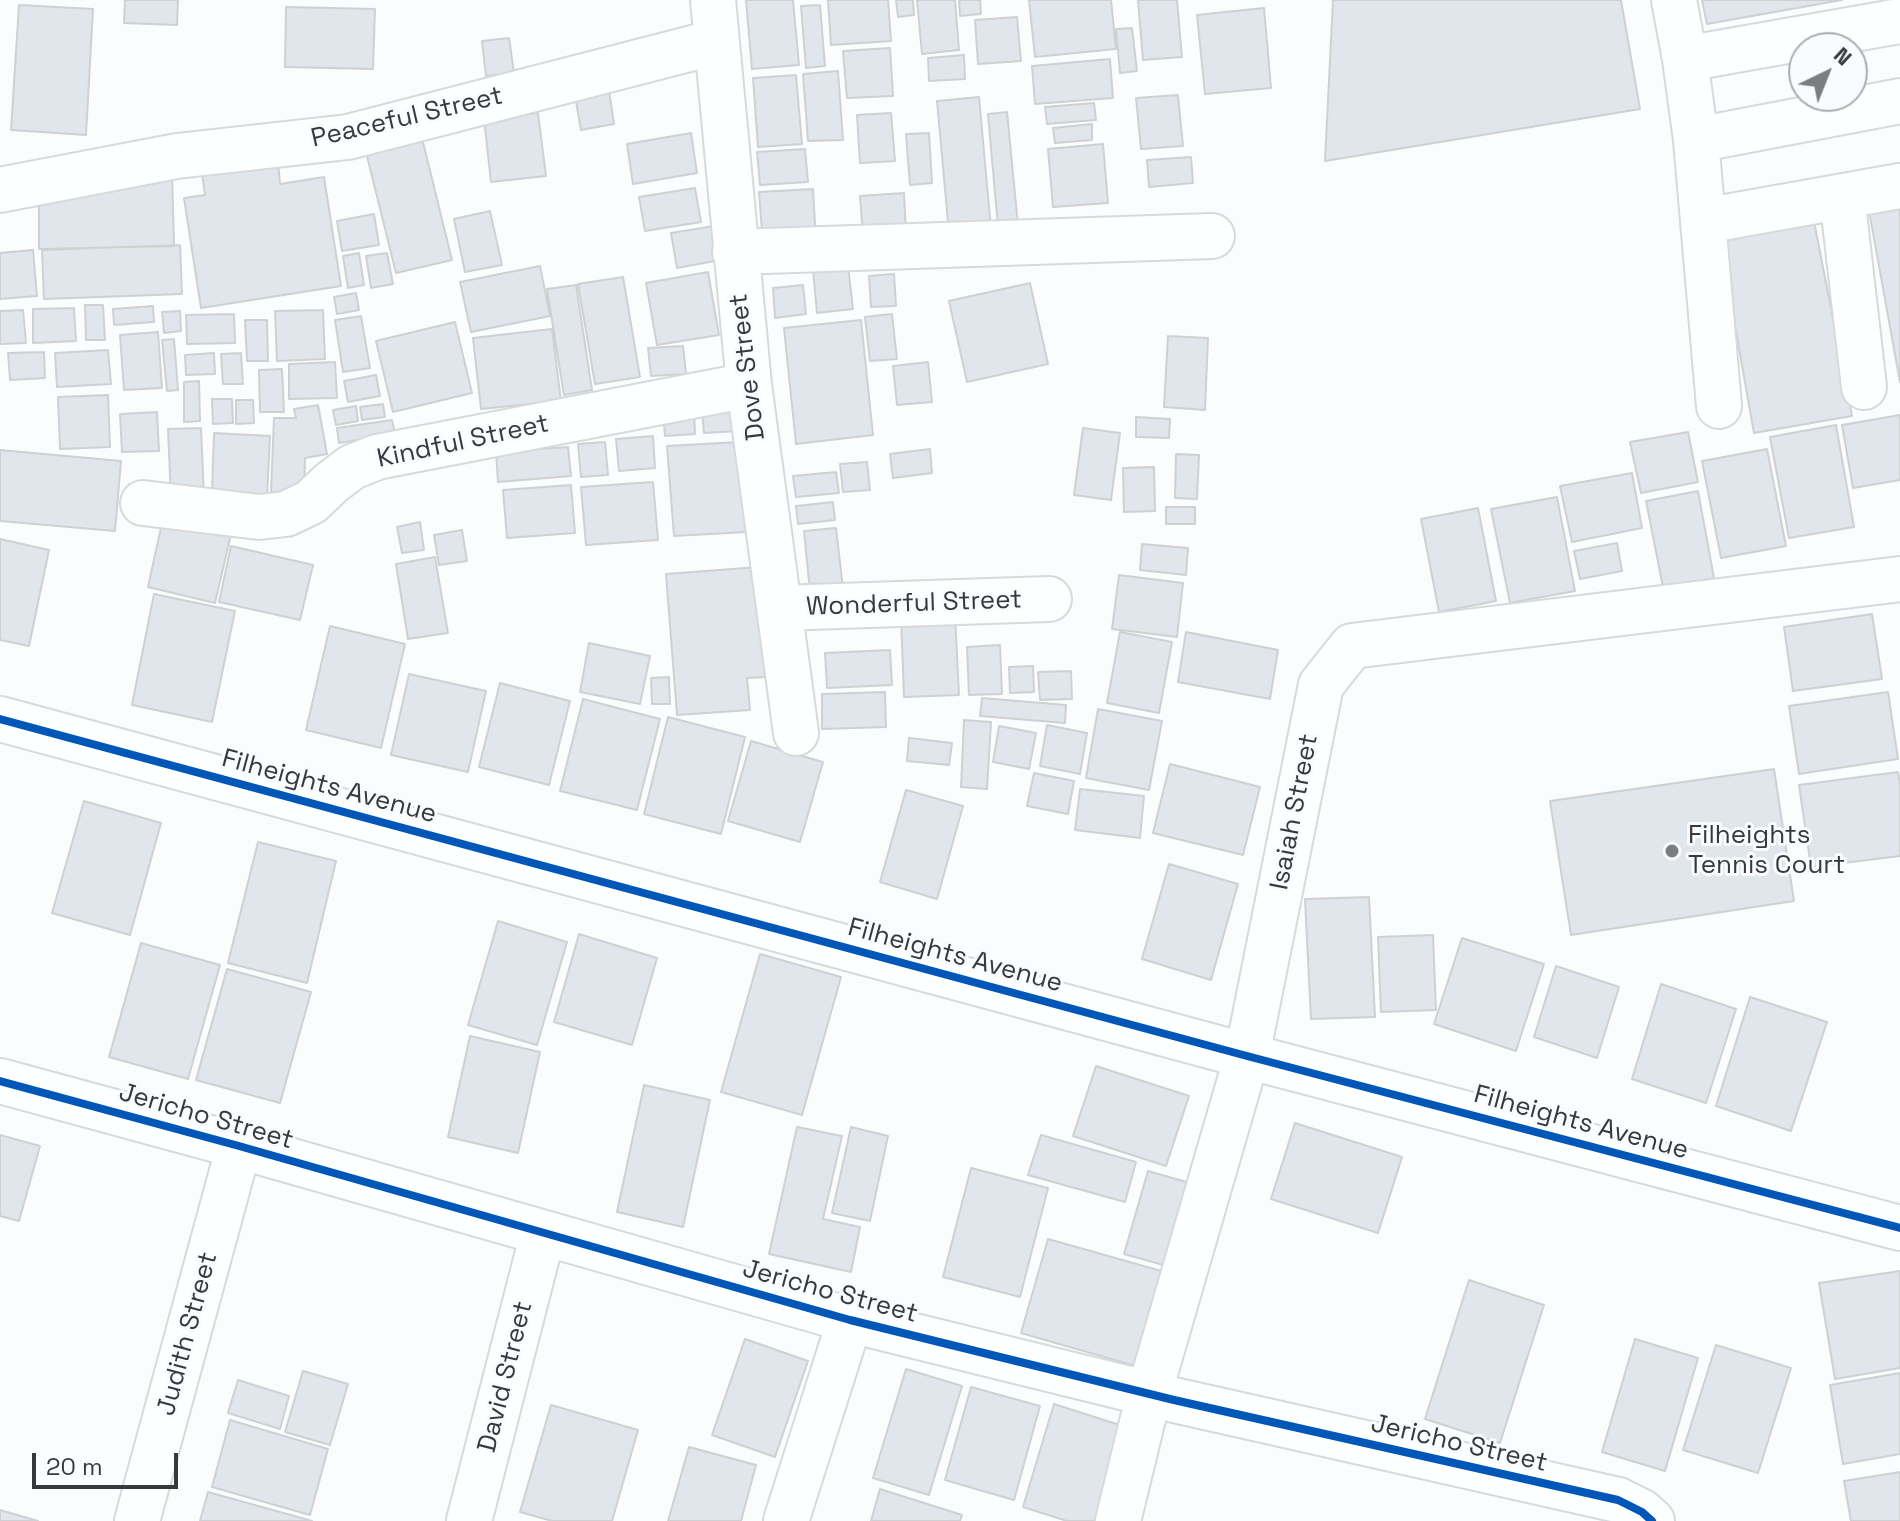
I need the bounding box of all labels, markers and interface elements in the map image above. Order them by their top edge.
north arrow [1788,32,1868,112]
text: N [1828,41,1858,71]
street label: Peaceful Street [308,81,506,155]
street label: Dove Street [724,292,772,442]
street label: Kindful Street [374,409,552,475]
street label: Wonderful Street [805,585,1023,623]
street label: Isaiah Street [1265,731,1325,893]
street label: Filheights Avenue [218,743,440,831]
place label: Filheights Tennis Court [1688,820,1845,882]
marker: Filheights Tennis Court [1663,842,1681,860]
street label: Filheights Avenue [844,912,1066,1000]
street label: Jericho Street [115,1077,297,1157]
street label: Filheights Avenue [1470,1079,1692,1167]
street label: Judith Street [151,1249,225,1419]
street label: Jericho Street [739,1254,921,1330]
street label: David Street [472,1298,540,1456]
street label: Jericho Street [1368,1409,1550,1479]
scale bar [36,1437,182,1487]
text: 20 m [46,1451,103,1482]

